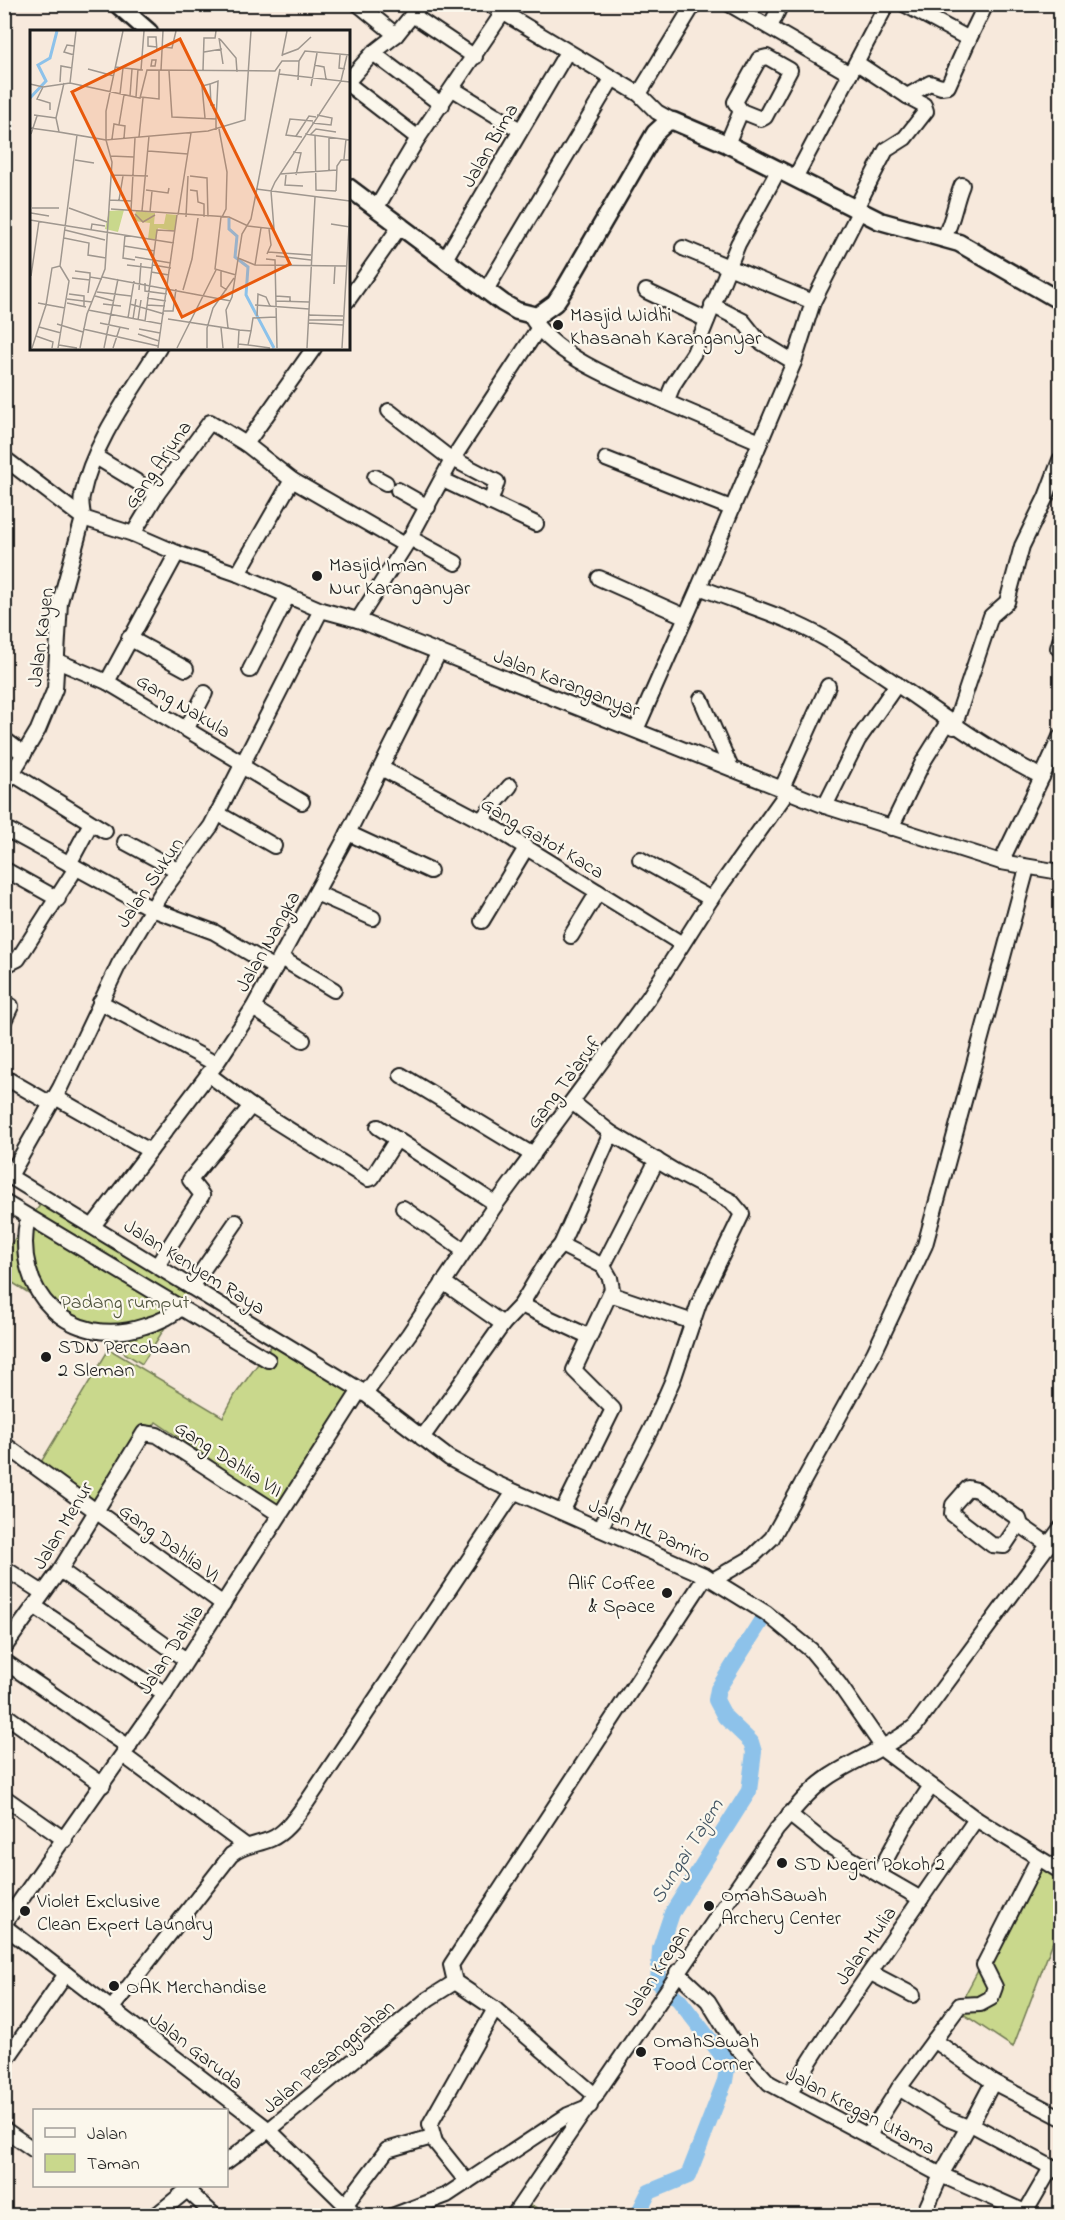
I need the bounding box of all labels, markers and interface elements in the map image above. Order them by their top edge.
inset map [30,30,350,350]
street label: Jalan Bima [455,99,527,194]
place label: Masjid Widhi Khasanah Karanganyar [570,302,762,355]
marker: Masjid Widhi Khasanah Karanganyar [551,318,565,332]
street label: Gang Arjuna [118,415,201,516]
place label: Masjid Iman Nur Karanganyar [329,552,471,605]
marker: Masjid Iman Nur Karanganyar [310,569,324,583]
street label: Jalan Kayen [22,586,63,689]
street label: Jalan Karanganyar [488,643,644,727]
street label: Gang Nakula [129,667,236,748]
street label: Gang Gatot Kaca [474,791,609,888]
street label: Jalan Sukun [110,832,192,935]
street label: Jalan Nangka [229,886,310,998]
street label: Gang Ta'aruf [521,1031,611,1136]
street label: Jalan Kenyem Raya [117,1213,270,1323]
park label: Padang rumput [60,1289,190,1319]
place label: SDN Percobaan 2 Sleman [58,1334,190,1386]
marker: SDN Percobaan 2 Sleman [39,1350,53,1364]
street label: Gang Dahlia VII [167,1414,287,1507]
street label: Jalan Menur [26,1476,102,1576]
street label: Jalan ML Pamiro [583,1492,715,1572]
street label: Gang Dahlia VI [111,1497,225,1592]
place label: Alif Coffee & Space [568,1570,655,1622]
marker: Alif Coffee & Space [660,1586,674,1600]
street label: Jalan Dahlia [132,1600,212,1701]
water label: Sungai Tajem [643,1793,733,1911]
place label: SD Negeri Pokoh 2 [794,1851,945,1881]
marker: SD Negeri Pokoh 2 [775,1856,789,1870]
place label: OmahSawah Archery Center [721,1882,842,1934]
place label: Violet Exclusive Clean Expert Laundry [36,1888,213,1940]
marker: OmahSawah Archery Center [702,1899,716,1913]
street label: Jalan Mulia [829,1901,905,1992]
marker: Violet Exclusive Clean Expert Laundry [18,1904,32,1918]
street label: Jalan Kregan [618,1920,700,2023]
place label: OAK Merchandise [126,1974,267,2003]
marker: OAK Merchandise [107,1979,121,1993]
street label: Jalan Pesanggrahan [257,1994,403,2123]
street label: Jalan Garuda [142,2006,249,2098]
place label: OmahSawah Food Corner [652,2028,759,2080]
marker: OmahSawah Food Corner [634,2045,648,2059]
street label: Jalan Kregan Utama [779,2061,940,2165]
legend [33,2109,228,2187]
text: Jalan [87,2122,127,2148]
text: Taman [87,2152,140,2178]

